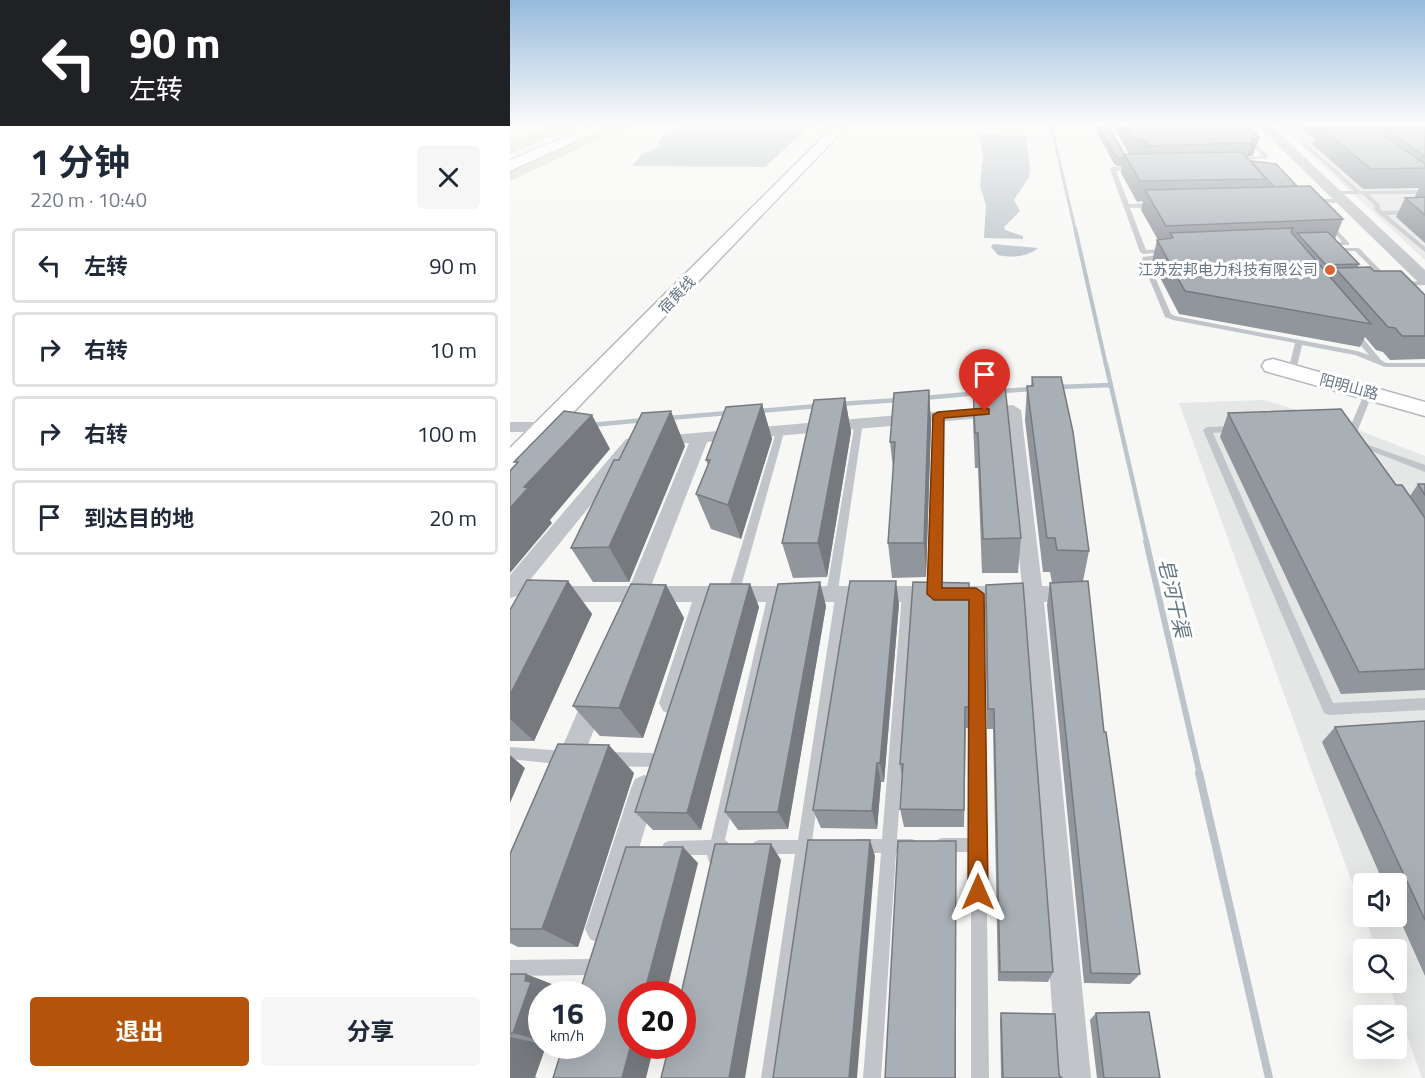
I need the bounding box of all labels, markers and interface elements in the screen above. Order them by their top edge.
text: 90 m [129,10,221,74]
icon: left [30,24,108,102]
text: 左转 [129,68,183,109]
text: 1 分钟 [30,134,130,189]
button: close [417,146,480,209]
text: 220 m · 10:40 [30,184,147,215]
icon: left [33,249,66,282]
text: 左转 [84,249,128,283]
text: 90 m [429,249,477,283]
place label: 江苏宏邦电力科技有限公司 [1138,258,1318,281]
marker: 江苏宏邦电力科技有限公司 [1323,263,1337,277]
street label: 宿黄线 [653,270,701,319]
icon: right [33,333,66,366]
text: 右转 [84,333,128,367]
text: 10 m [429,333,477,367]
pin [959,349,1010,411]
icon: arrive [968,358,1001,391]
street label: 阳明山路 [1317,368,1381,405]
icon: right [33,417,66,450]
text: 右转 [84,417,128,451]
text: 100 m [417,417,477,451]
icon: arrive [33,501,66,534]
text: 到达目的地 [84,501,194,535]
text: 20 m [429,501,477,535]
water label: 皂河干渠 [1150,555,1199,643]
position arrow [946,860,1010,924]
map controls [1353,873,1407,1059]
button: sound [1353,873,1407,927]
button: search [1353,939,1407,993]
speed limit sign: 20 [618,981,696,1059]
text: 16 [550,990,584,1036]
button: 退出 [30,997,249,1066]
button: 分享 [261,997,480,1066]
button: layers [1353,1005,1407,1059]
text: km/h [550,1024,584,1047]

